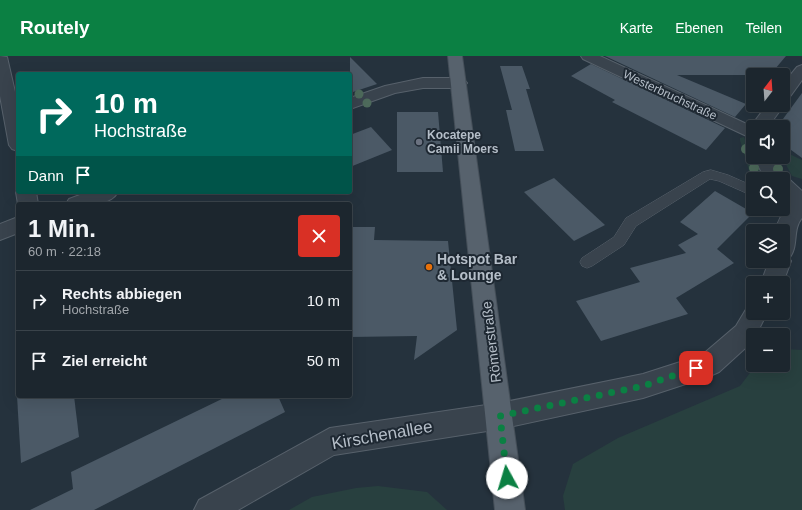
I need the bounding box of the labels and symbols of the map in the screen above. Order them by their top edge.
street label: Westerbruchstraße [621,67,719,123]
north arrow [746,68,790,112]
place label: Kocatepe Camii Moers [427,128,499,156]
marker: Kocatepe Camii Moers [414,137,424,147]
place label: Hotspot Bar & Lounge [437,251,518,283]
marker: Hotspot Bar & Lounge [424,262,434,272]
street label: Römerstraße [478,300,504,384]
pin [679,351,713,385]
street label: Kirschenallee [330,417,434,453]
position arrow [486,457,528,499]

